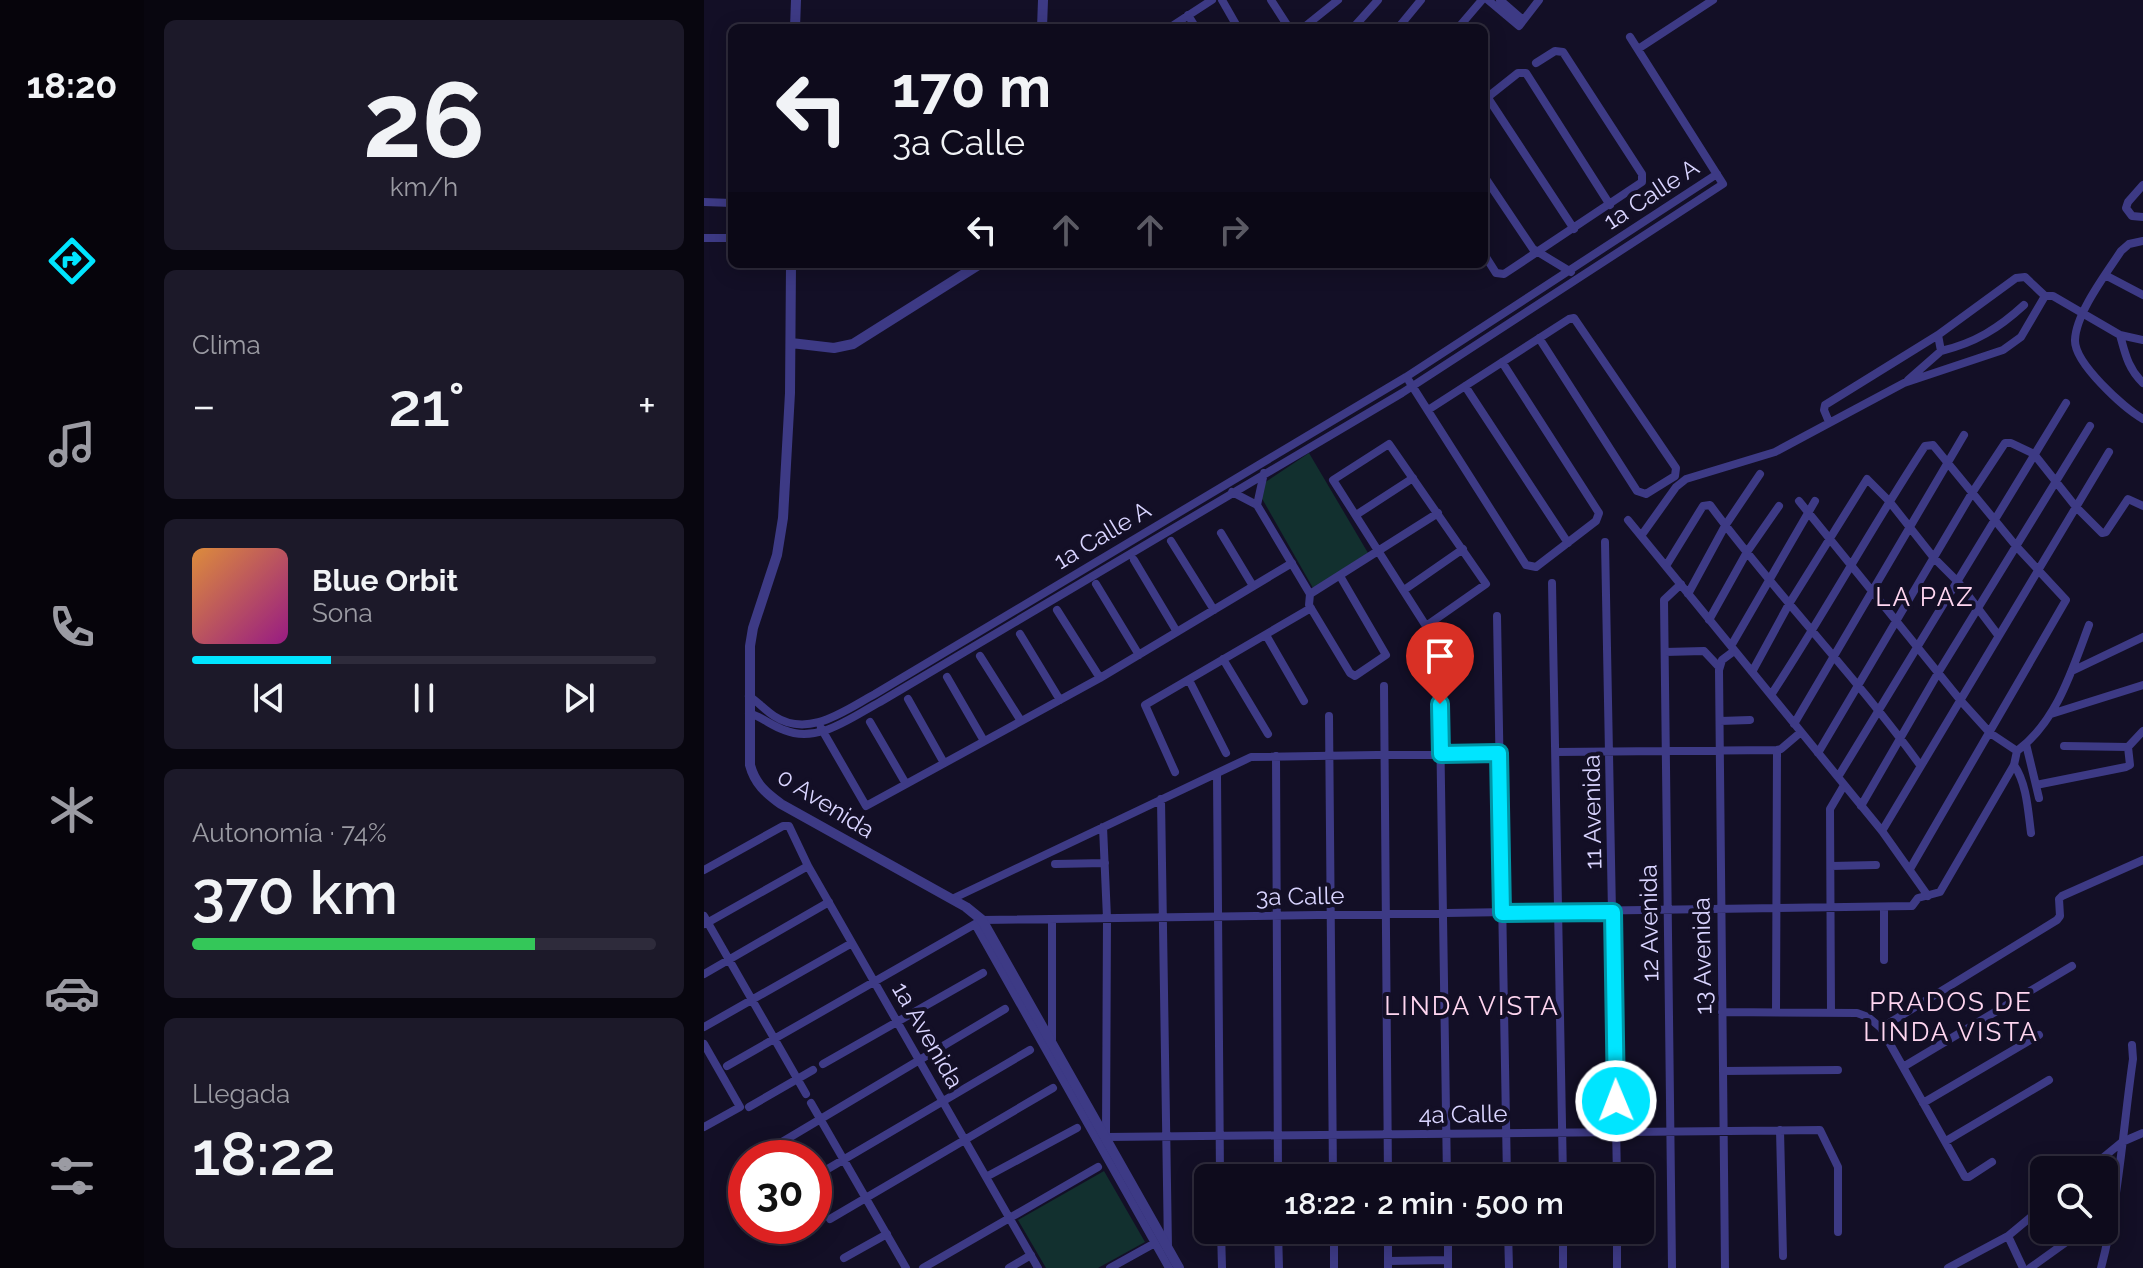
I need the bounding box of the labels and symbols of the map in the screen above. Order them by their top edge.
street label: 1a Calle A [1598,152,1704,236]
street label: 1a Calle A [1048,495,1156,575]
district label: LA PAZ [1875,582,1975,612]
pin [1406,622,1474,704]
street label: 11 Avenida [1576,754,1608,870]
street label: 0 Avenida [772,762,880,844]
street label: 12 Avenida [1633,864,1665,982]
street label: 3a Calle [1255,881,1345,911]
street label: 13 Avenida [1686,897,1718,1015]
street label: 1a Avenida [886,977,970,1093]
district label: PRADOS DE LINDA VISTA [1863,987,2039,1047]
district label: LINDA VISTA [1384,991,1560,1021]
position arrow [1574,1059,1658,1143]
street label: 4a Calle [1418,1099,1508,1129]
speed limit sign: 30 [728,1140,832,1244]

